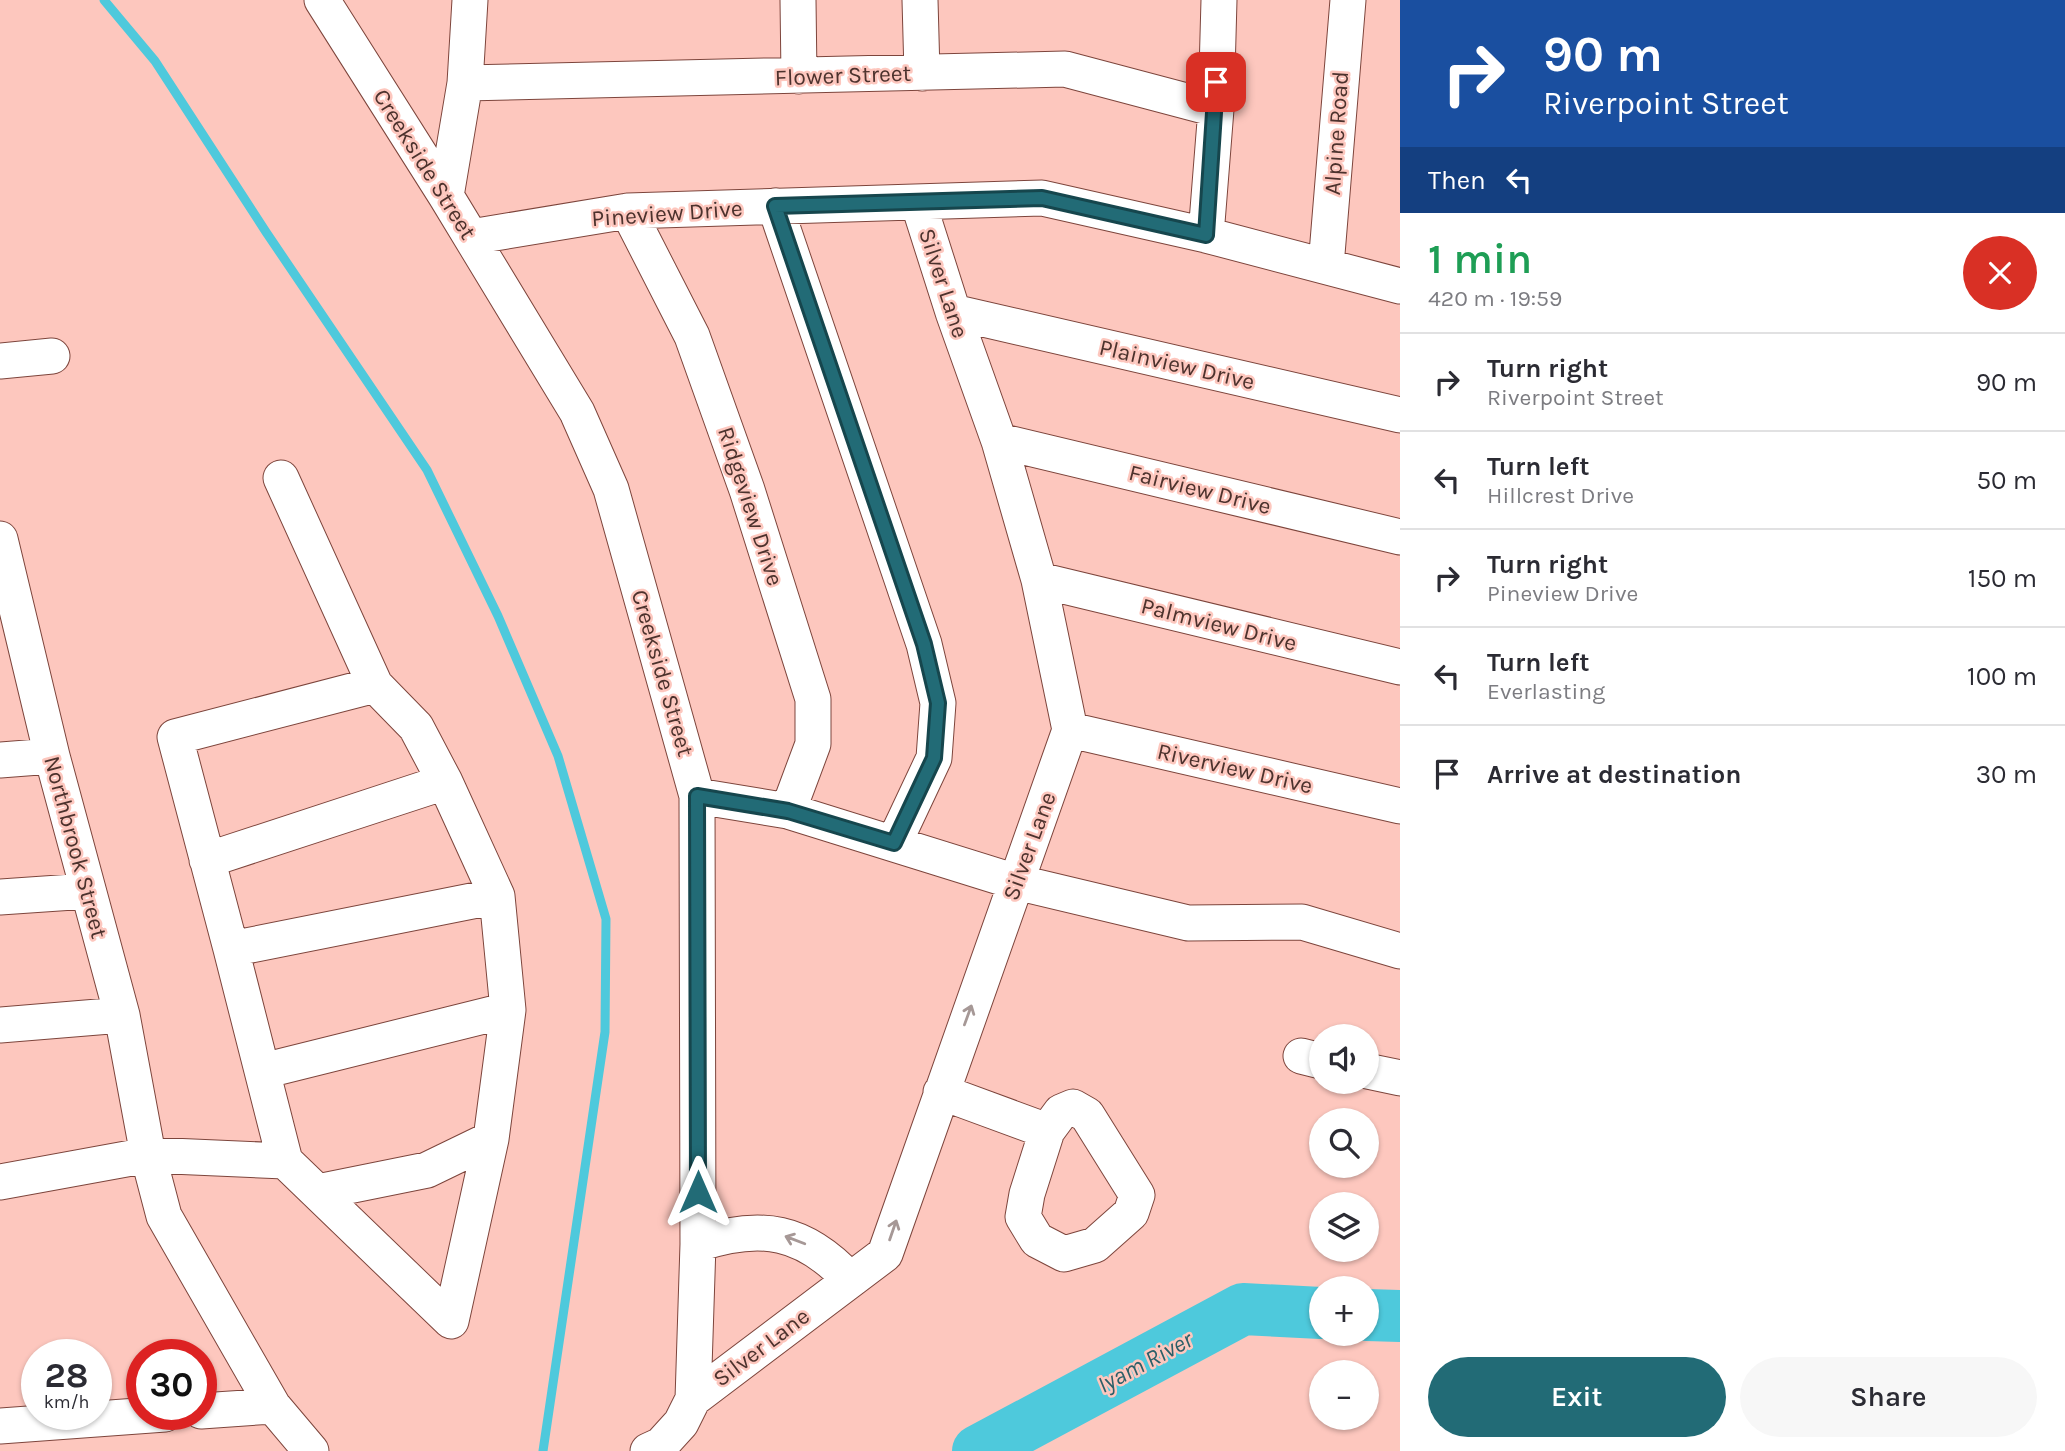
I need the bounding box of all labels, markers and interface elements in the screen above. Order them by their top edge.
text: 90 m [1543,26,1663,83]
icon: right [1428,28,1519,119]
pin [1186,52,1246,112]
street label: Flower Street [774,60,912,91]
icon: arrive [1197,63,1235,101]
street label: Alpine Road [1319,70,1354,196]
street label: Creekside Street [368,84,482,245]
text: Riverpoint Street [1543,85,1789,122]
icon: left [1500,161,1538,199]
text: Then [1428,165,1486,196]
street label: Pineview Drive [591,195,743,232]
street label: Silver Lane [913,225,974,341]
text: 1 min [1428,234,1532,284]
button: close [1963,236,2037,310]
text: 420 m · 19:59 [1428,285,1562,312]
street label: Plainview Drive [1097,333,1257,395]
text: Turn right [1487,353,1608,384]
icon: right [1428,363,1466,401]
text: 90 m [1976,367,2037,398]
text: Riverpoint Street [1487,384,1664,411]
street label: Ridgeview Drive [712,423,789,589]
text: Turn left [1487,451,1589,482]
street label: Fairview Drive [1126,459,1274,520]
icon: left [1428,461,1466,499]
text: 50 m [1976,465,2037,496]
text: Hillcrest Drive [1487,482,1634,509]
text: Turn right [1487,549,1608,580]
icon: right [1428,559,1466,597]
text: 150 m [1968,563,2037,594]
text: Pineview Drive [1487,580,1638,607]
street label: Creekside Street [626,587,699,760]
street label: Palmview Drive [1138,592,1299,657]
text: Turn left [1487,647,1589,678]
icon: left [1428,657,1466,695]
text: 100 m [1967,661,2037,692]
text: Everlasting [1487,678,1605,705]
street label: Riverview Drive [1155,737,1315,799]
street label: Northbrook Street [38,753,113,942]
icon: arrive [1428,755,1466,793]
text: Arrive at destination [1487,759,1741,790]
text: 30 m [1976,759,2037,790]
street label: Silver Lane [997,788,1062,904]
one-way arrow [963,1005,975,1027]
map controls [1309,1024,1379,1430]
button: sound [1309,1024,1379,1094]
button: search [1309,1108,1379,1178]
position arrow [661,1155,735,1229]
button: layers [1309,1192,1379,1262]
one-way arrow [888,1220,900,1242]
one-way arrow [785,1233,807,1246]
button: + [1309,1276,1379,1346]
street label: Silver Lane [708,1302,815,1392]
water label: Iyam River [1093,1325,1198,1399]
speed limit sign: 30 [126,1339,217,1430]
text: 28 [45,1355,88,1396]
button: Exit [1428,1357,1726,1437]
button: Share [1740,1357,2037,1437]
button: − [1309,1360,1379,1430]
text: km/h [44,1391,89,1413]

